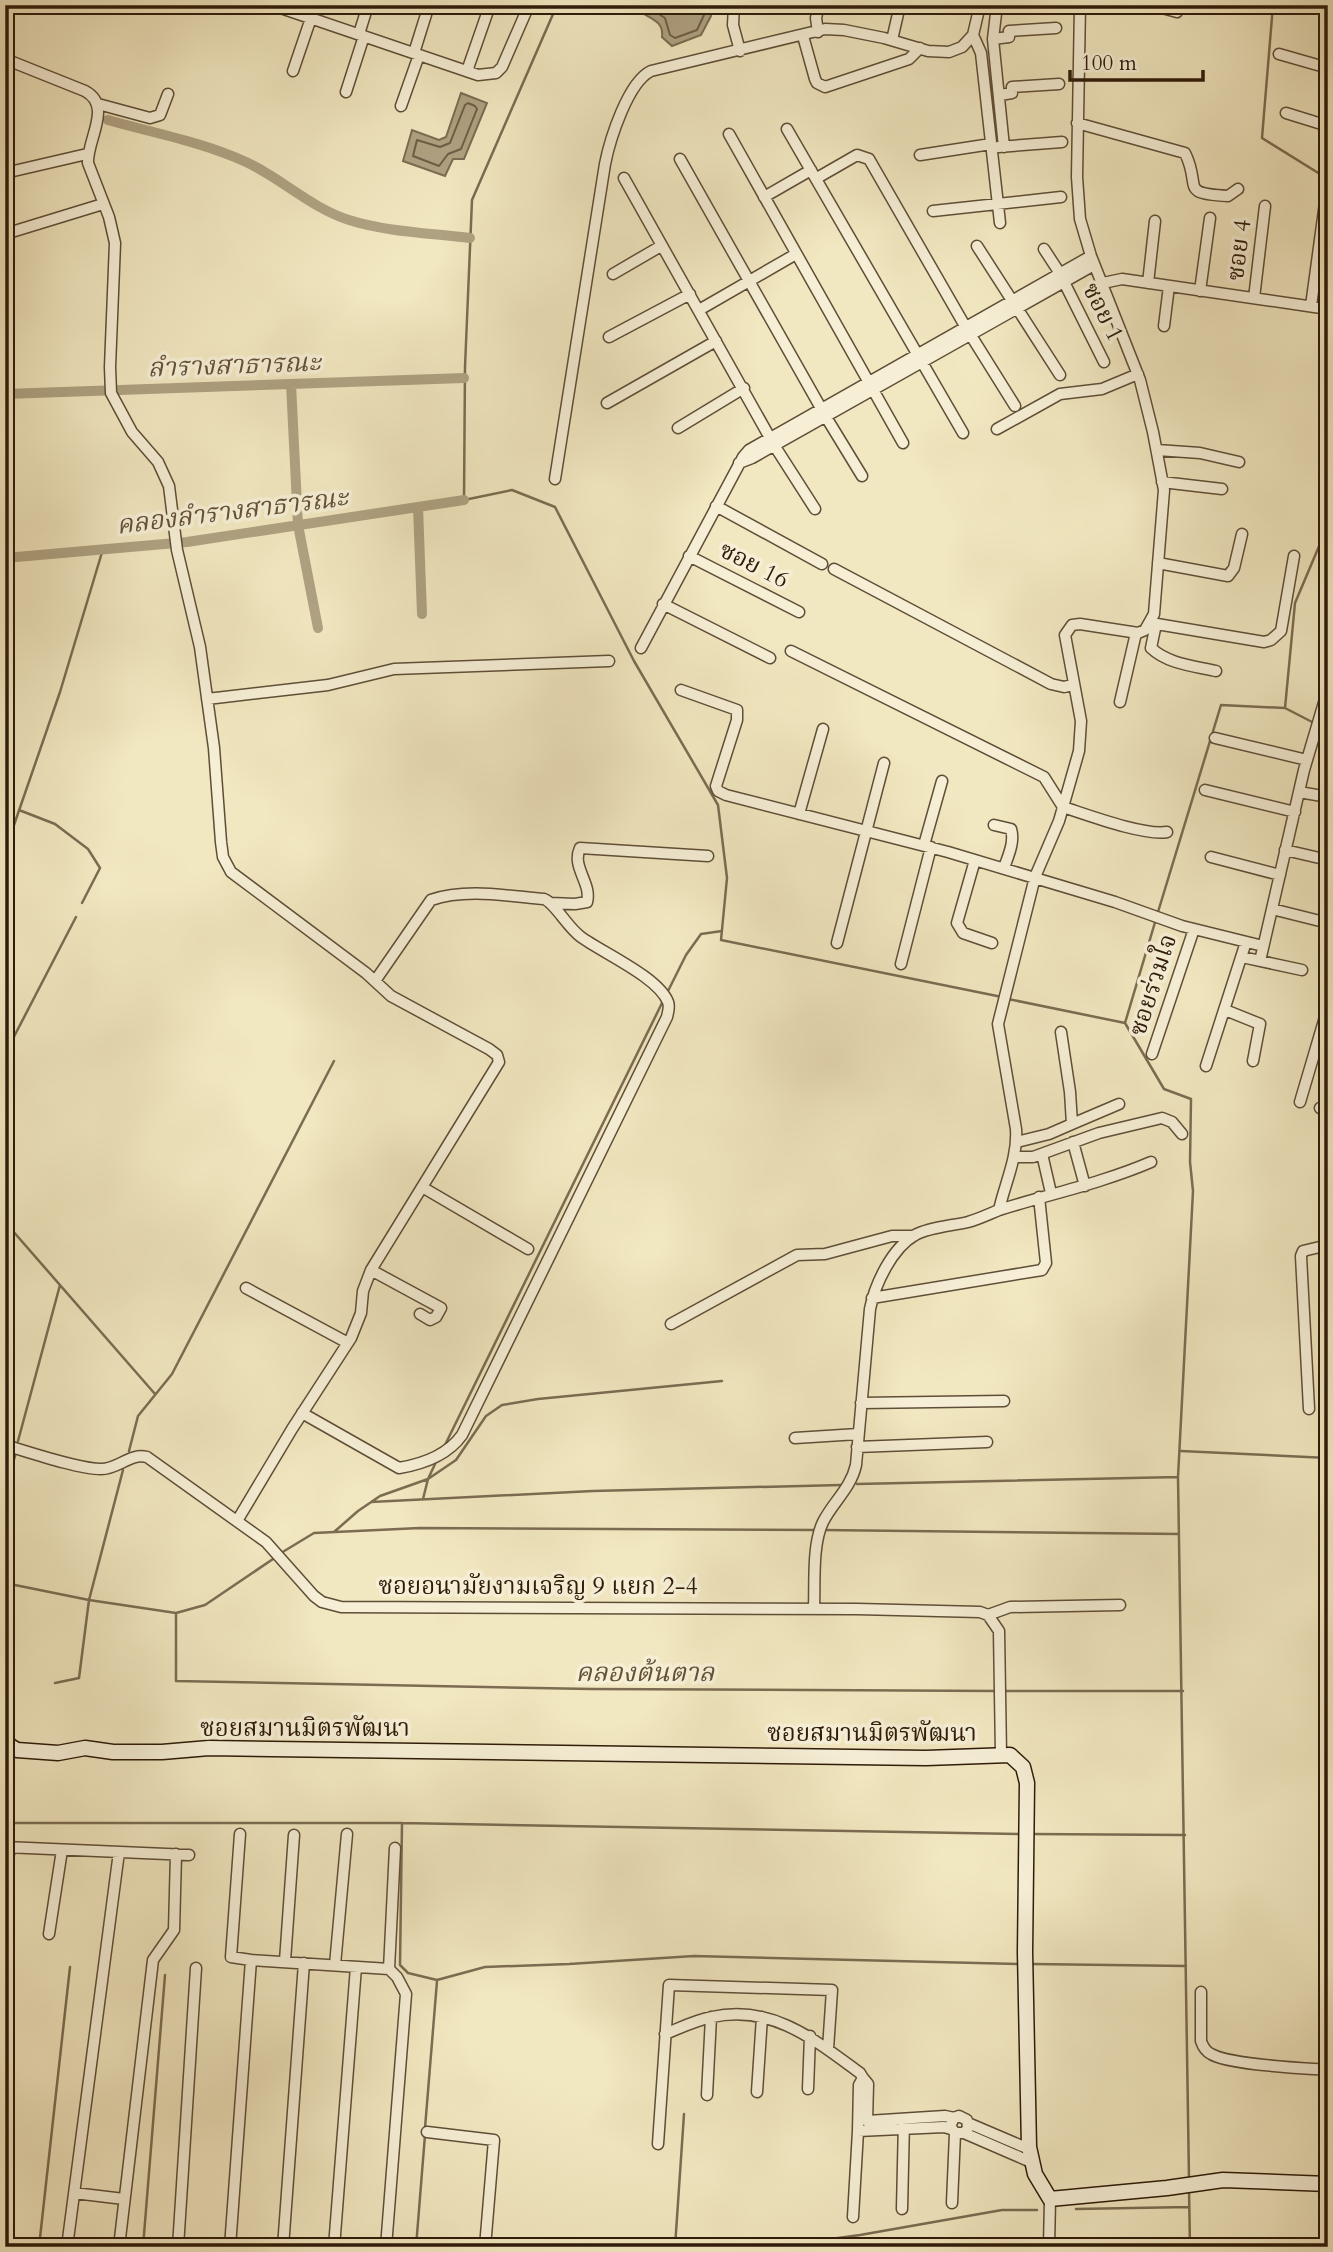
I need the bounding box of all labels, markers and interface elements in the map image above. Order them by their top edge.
scale bar [1070,38,1204,82]
text: 100 m [1081,49,1137,78]
street label: ซอย 4 [1219,217,1259,283]
street label: ซอย 1 [1074,277,1132,347]
water label: ลำรางสาธารณะ [147,344,323,386]
water label: คลองลำรางสาธารณะ [114,479,352,543]
street label: ซอย 16 [714,534,794,596]
street label: ซอยร่วมใจ [1119,929,1185,1040]
street label: ซอยอนามัยงามเจริญ 9 แยก 2-4 [378,1570,698,1603]
water label: คลองต้นตาล [576,1655,716,1690]
street label: ซอยสมานมิตรพัฒนา [200,1712,410,1745]
street label: ซอยสมานมิตรพัฒนา [767,1717,977,1750]

